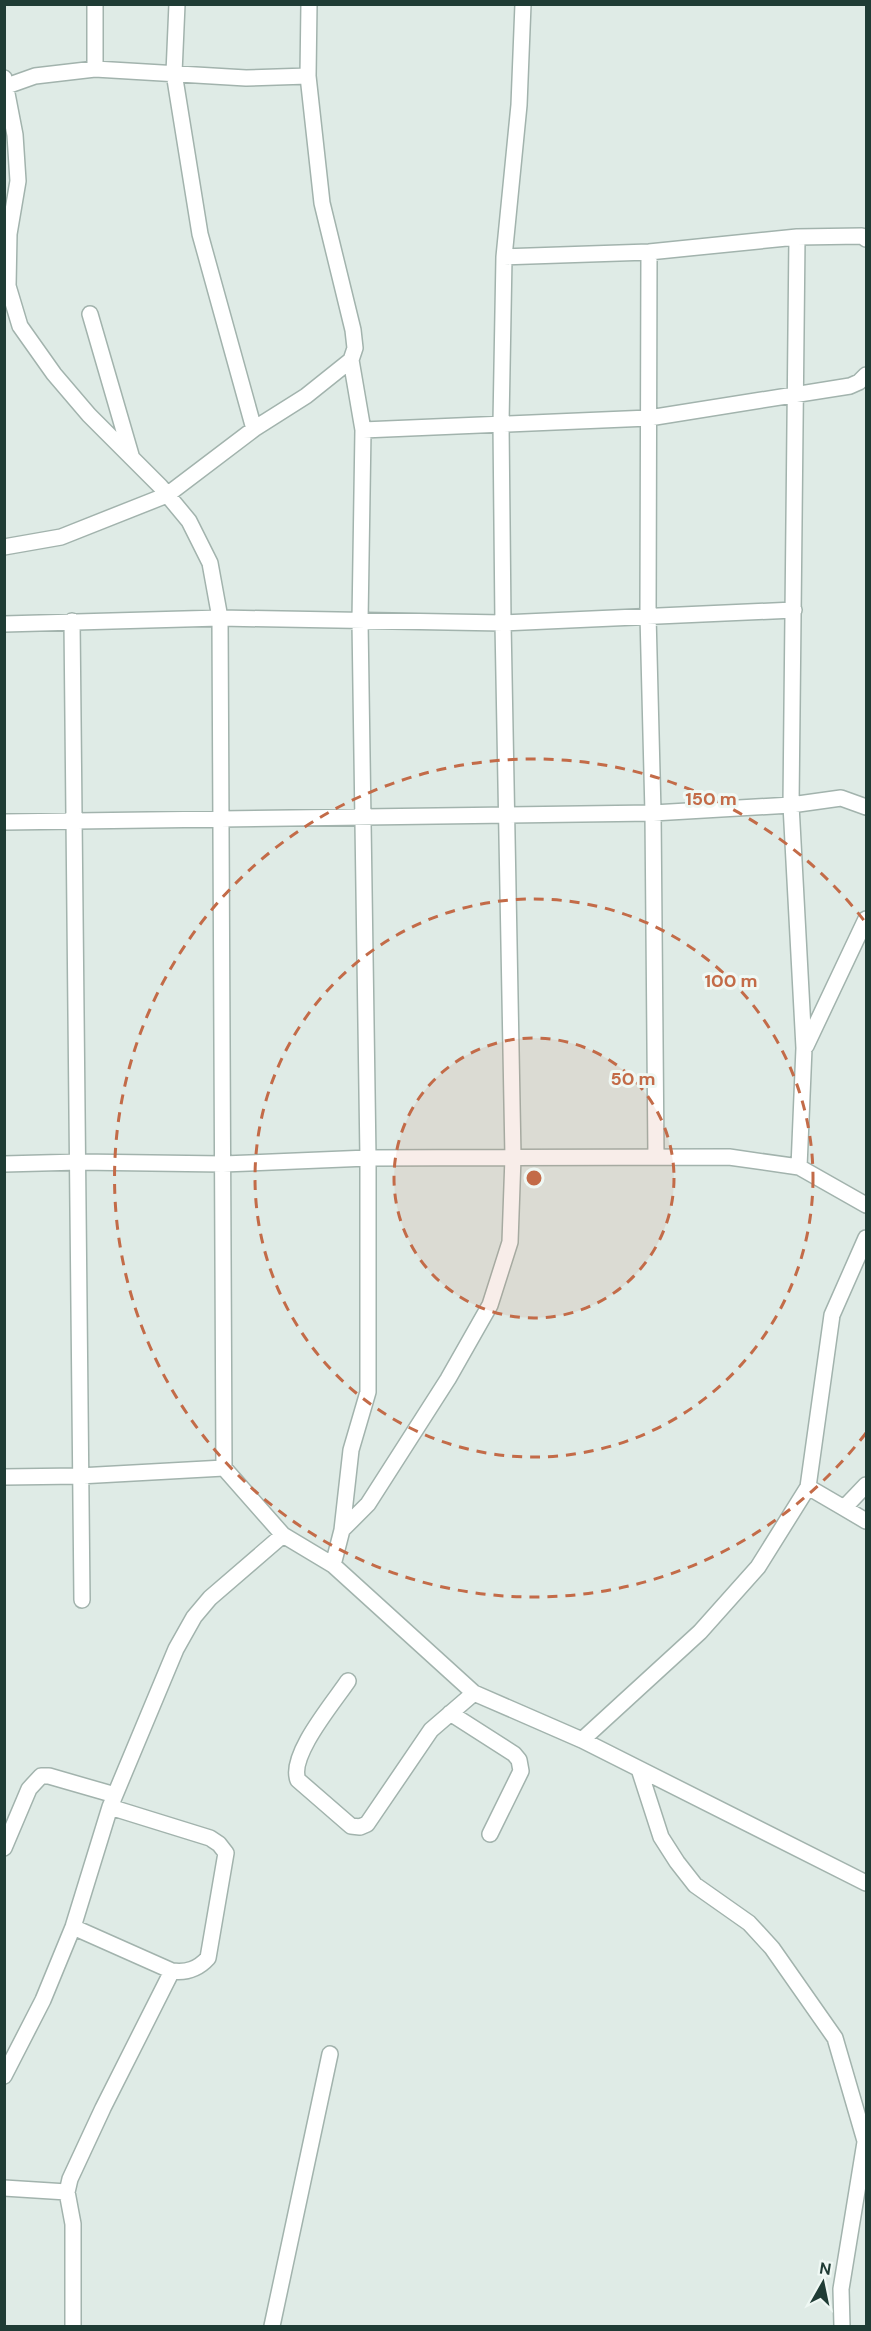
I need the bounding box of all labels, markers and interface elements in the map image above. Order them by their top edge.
text: 150 m [685,787,737,811]
text: 100 m [704,969,758,993]
text: 50 m [610,1067,656,1091]
centre of rings [524,1168,544,1188]
north arrow [793,2253,853,2313]
text: N [818,2257,833,2280]

